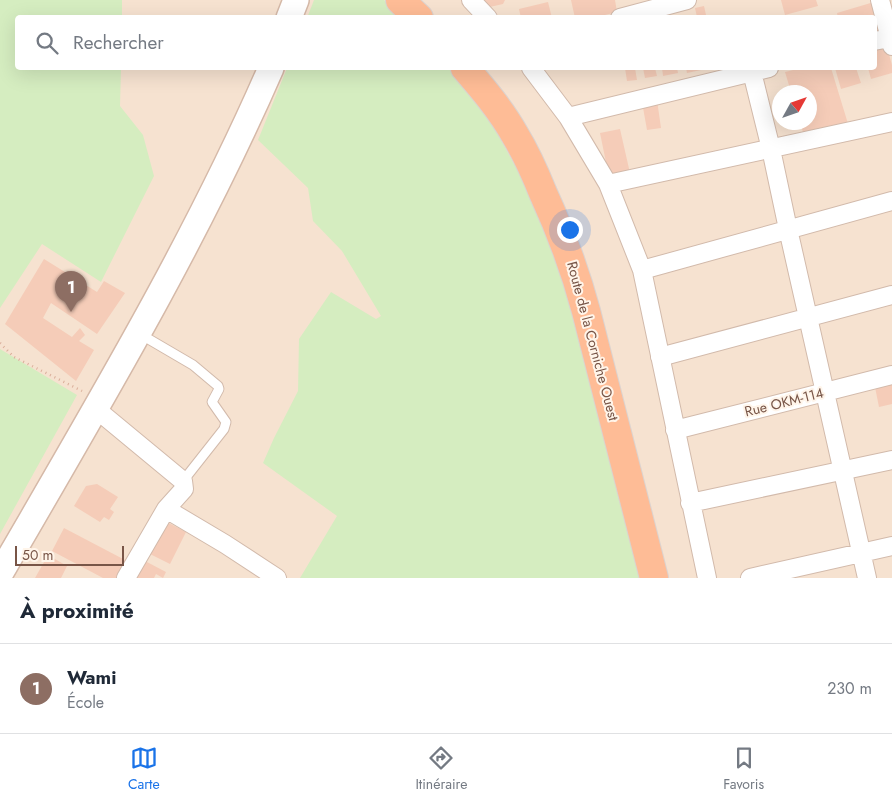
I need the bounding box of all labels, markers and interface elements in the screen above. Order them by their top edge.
search box [15,15,877,70]
icon: search [33,29,61,57]
text: Rechercher [73,29,164,56]
north arrow [772,85,817,130]
your location [557,217,583,243]
street label: Route de la Corniche Ouest [562,259,624,424]
pin: 1 [55,271,87,312]
street label: Rue OKM-114 [742,383,826,421]
scale bar [15,543,124,566]
text: 50 m [22,545,53,565]
text: À proximité [20,596,134,626]
text: Wami [67,664,116,691]
text: 1 [32,677,40,700]
text: 230 m [827,677,872,700]
text: École [67,691,104,714]
tab: Carte [128,744,160,794]
tab: Itinéraire [415,744,467,794]
tab: Favoris [723,744,764,794]

